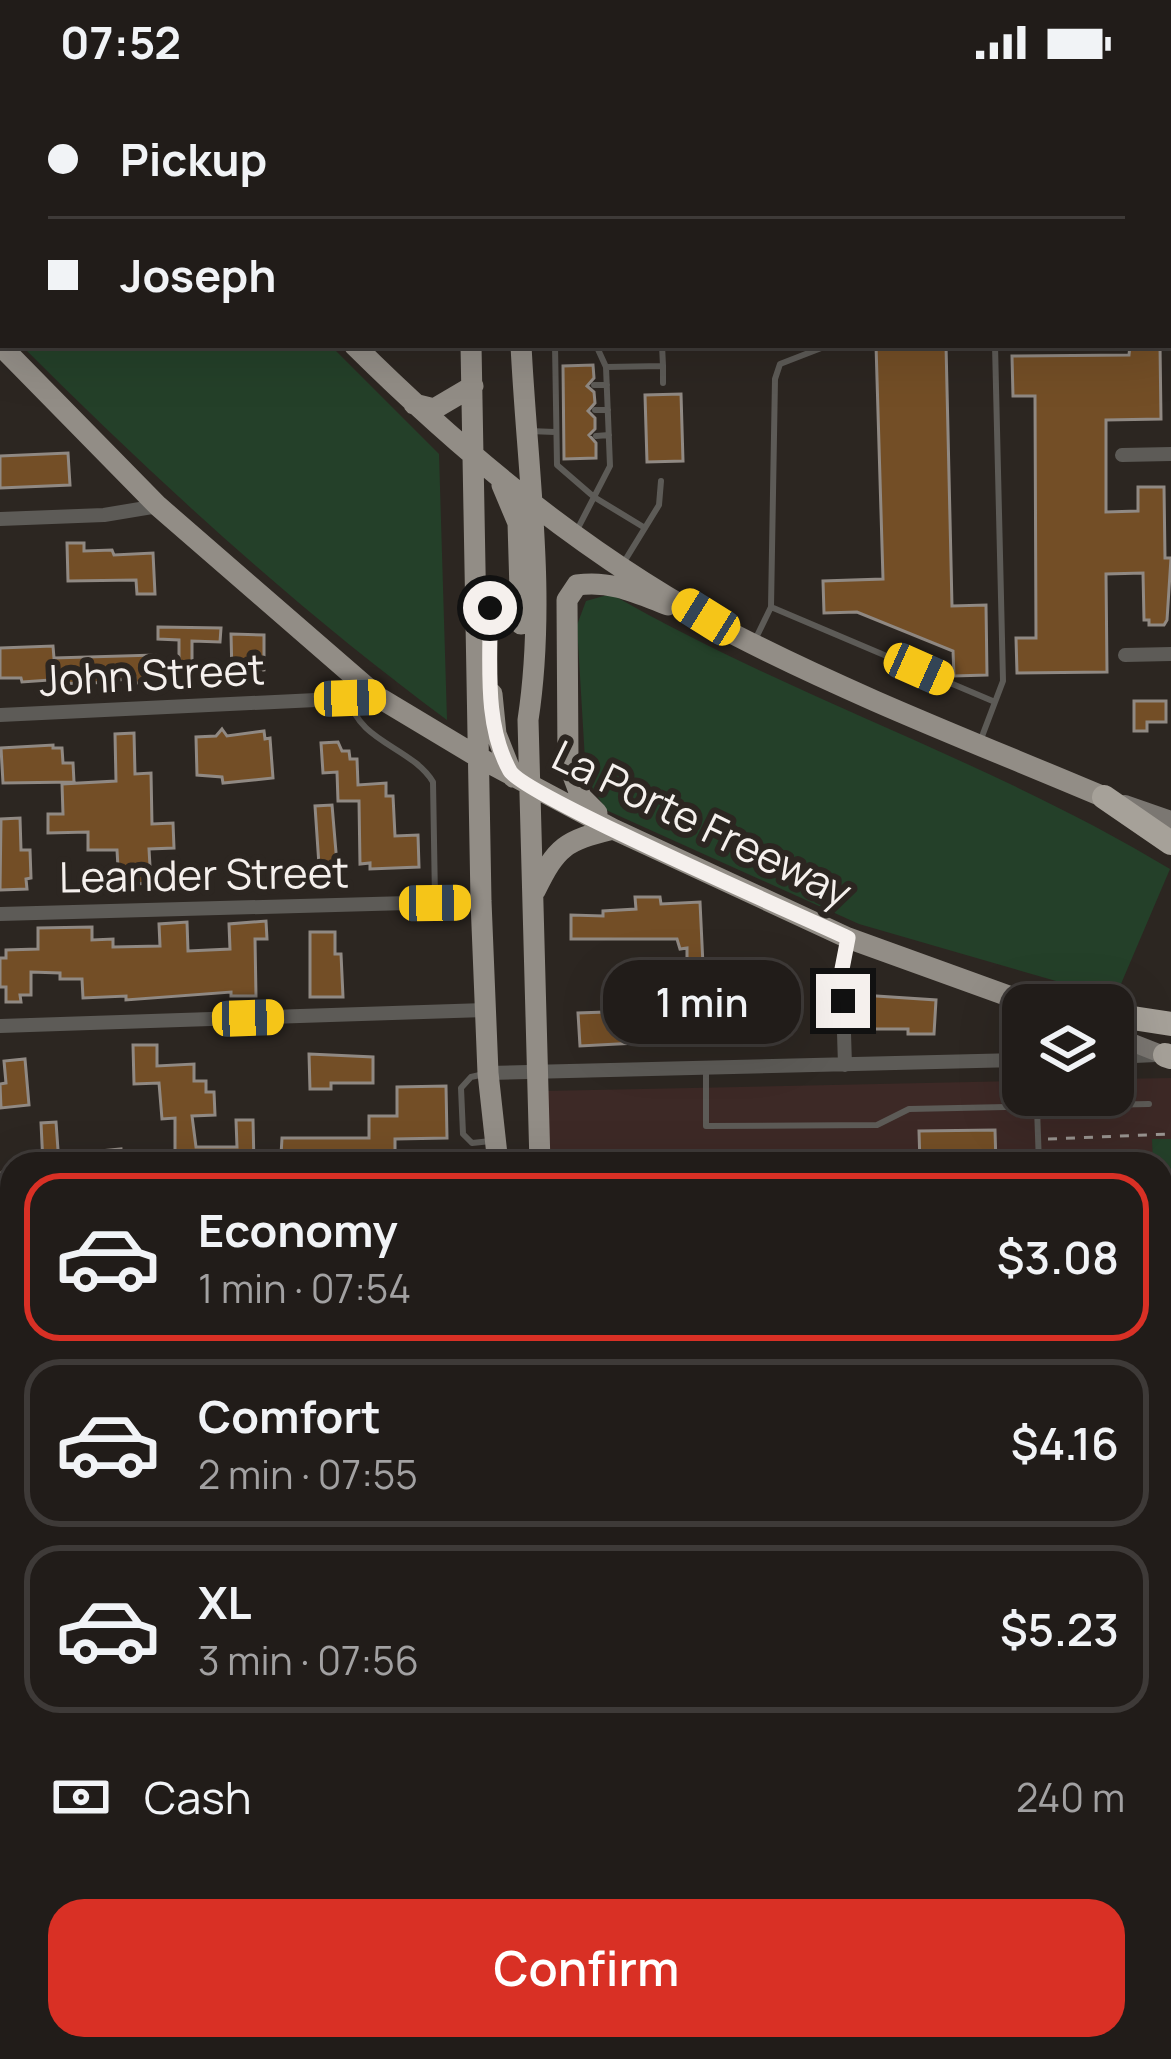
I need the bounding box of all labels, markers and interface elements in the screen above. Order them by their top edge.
text: 07:52 [60,11,181,73]
text: Pickup [120,128,267,190]
text: Joseph [120,244,276,306]
route start [463,581,517,635]
car [666,583,746,651]
car [879,638,959,700]
street label: John Street [38,639,266,709]
car [313,679,387,717]
street label: La Porte Freeway [543,725,862,921]
street label: Leander Street [58,842,349,906]
car [399,884,471,922]
callout: 1 min [603,959,801,1043]
route end [816,974,870,1028]
text: 1 min [656,975,748,1029]
map controls [1002,984,1134,1116]
button: layers [1002,984,1134,1116]
car [211,999,285,1037]
text: Economy [198,1199,398,1261]
icon: car [54,1203,162,1311]
text: $3.08 [997,1226,1119,1288]
text: 1 min · 07:54 [198,1261,411,1315]
text: Comfort [198,1385,381,1447]
icon: car [54,1389,162,1497]
text: $4.16 [1011,1412,1119,1474]
text: 2 min · 07:55 [198,1447,418,1501]
text: XL [198,1571,252,1633]
icon: car [54,1575,162,1683]
text: $5.23 [1000,1598,1119,1660]
text: 3 min · 07:56 [198,1633,419,1687]
icon: cash [48,1764,114,1830]
text: Cash [144,1766,252,1828]
text: 240 m [1016,1770,1125,1824]
button: Confirm [48,1899,1125,2037]

